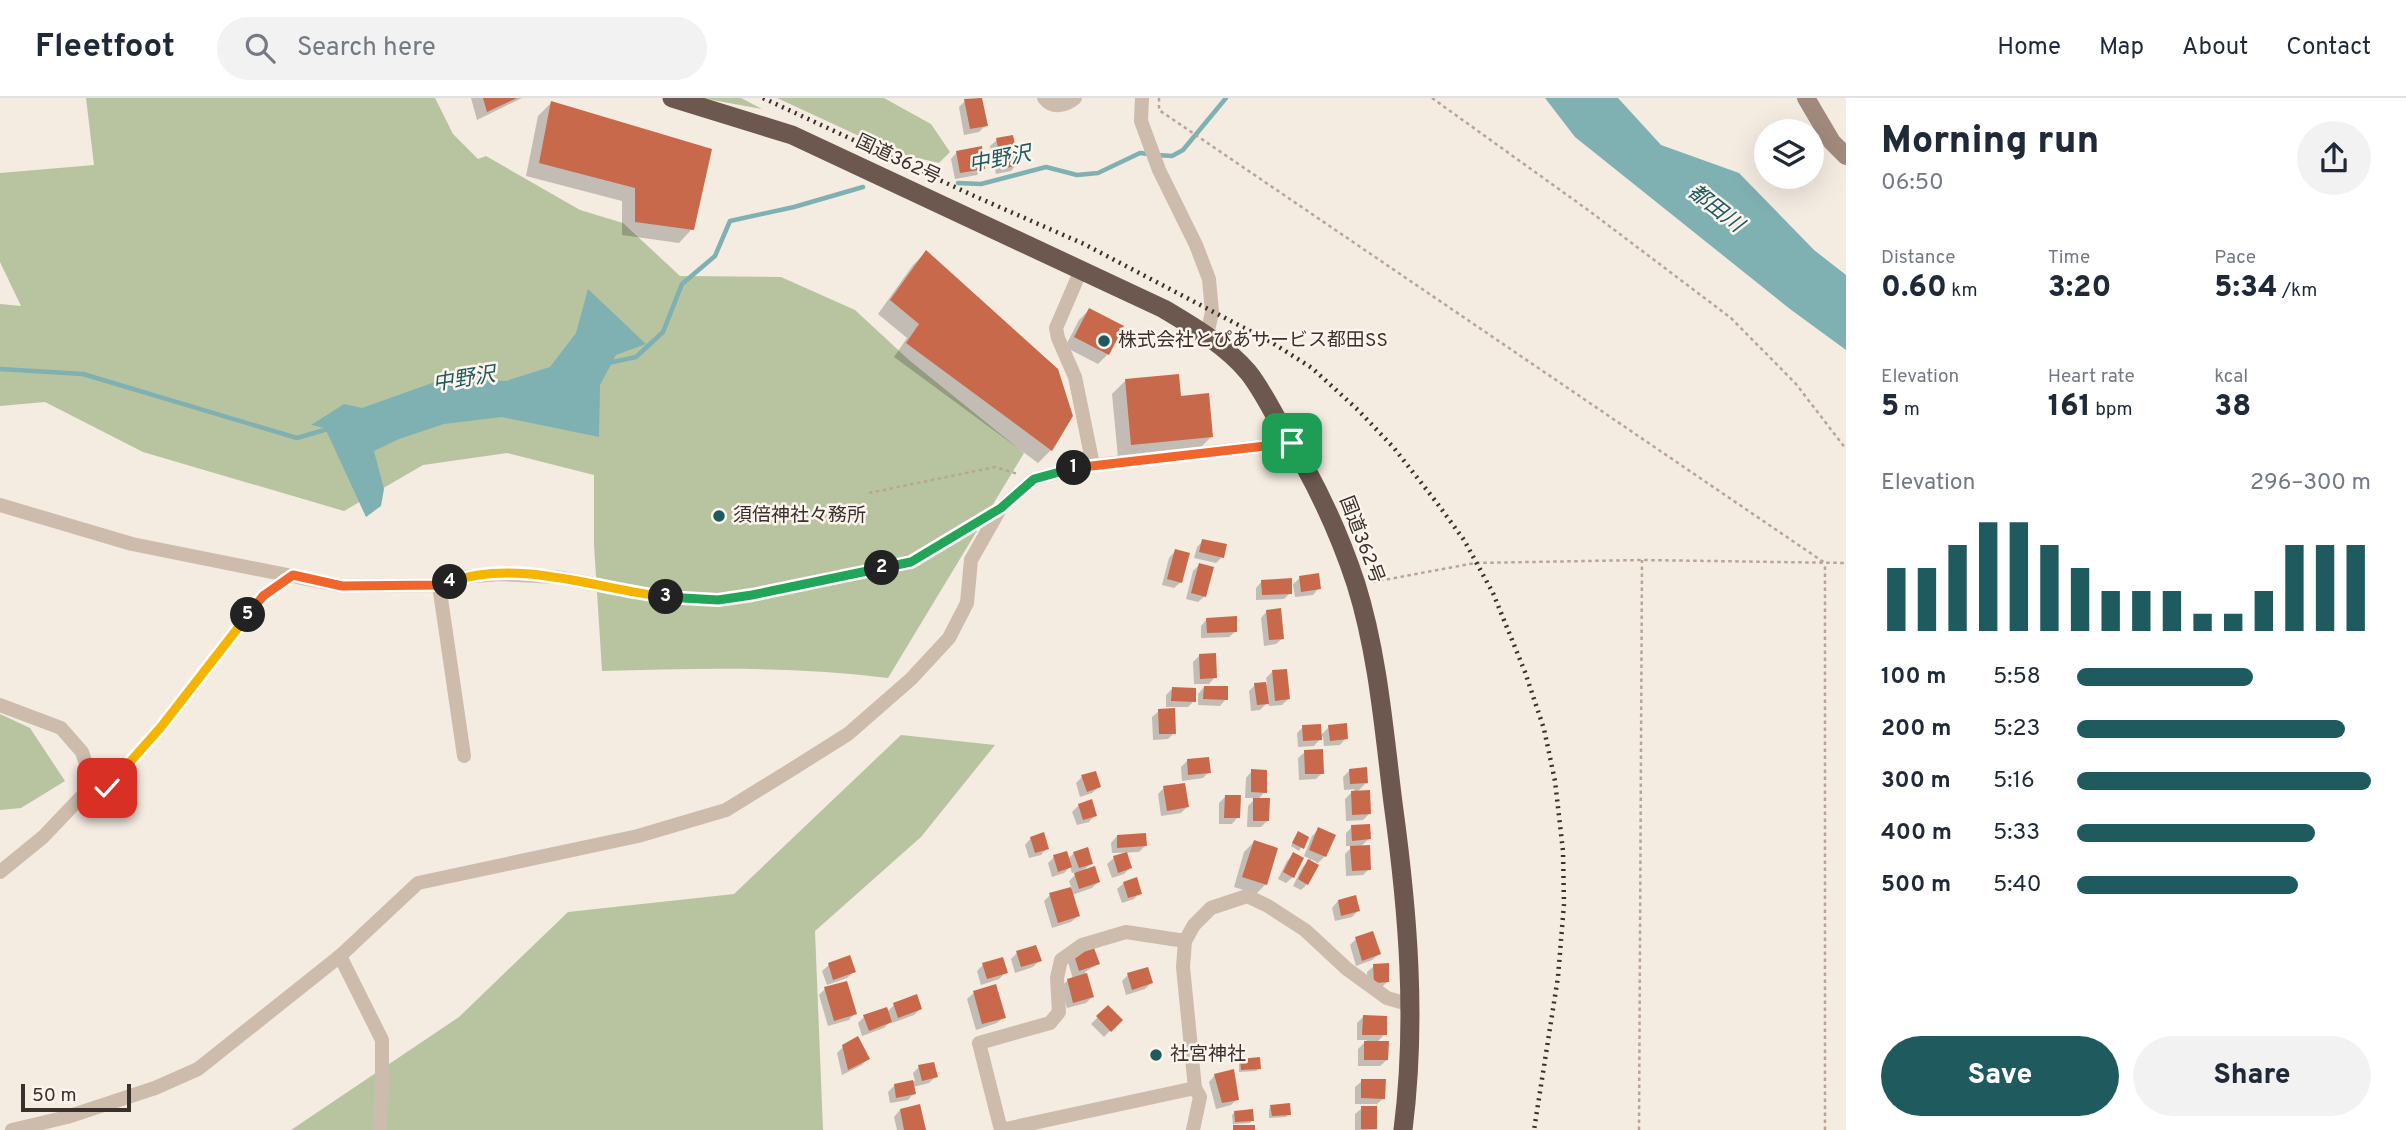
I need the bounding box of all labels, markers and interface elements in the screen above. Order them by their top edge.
search box [217,17,707,80]
text: Fleetfoot [35,27,175,69]
icon: search [241,29,279,67]
text: Search here [297,32,436,65]
text: Home [1997,33,2061,63]
text: Map [2099,33,2144,63]
text: About [2182,33,2248,63]
text: Contact [2286,33,2371,63]
text: Morning run [1881,118,2099,167]
map controls [1754,119,1824,189]
button: layers [1754,119,1824,189]
button: share [2297,121,2371,195]
street label: 国道362号 [852,130,944,190]
water label: 中野沢 [967,140,1036,179]
text: 06:50 [1881,169,1944,198]
water label: 都田川 [1682,179,1750,240]
text: Distance [1881,246,1956,270]
text: Time [2048,246,2090,270]
text: Pace [2214,246,2256,270]
text: 0.60 [1881,270,1947,307]
text: 3:20 [2048,270,2111,307]
text: 5:34 [2214,270,2278,307]
text: km [1947,279,1978,303]
text: /km [2278,279,2317,303]
place label: 株式会社とぴあサービス都田SS [1118,329,1388,353]
marker: 株式会社とぴあサービス都田SS [1096,333,1112,349]
water label: 中野沢 [431,361,500,398]
text: Elevation [1881,365,1959,389]
text: Heart rate [2048,365,2135,389]
text: kcal [2214,365,2248,389]
text: 5 [1881,389,1899,426]
text: 161 [2048,389,2091,426]
text: 38 [2214,389,2251,426]
text: m [1899,398,1920,422]
text: bpm [2091,398,2133,422]
pin [1262,413,1322,473]
icon: arrive [1273,424,1311,462]
pin: 1 [1056,450,1092,486]
text: 1 [1070,455,1077,479]
text: Elevation [1881,469,1976,498]
text: 296–300 m [2250,469,2371,498]
street label: 国道362号 [1333,493,1389,587]
place label: 須倍神社々務所 [733,504,866,528]
marker: 須倍神社々務所 [711,508,727,524]
pin: 2 [864,550,900,586]
text: 2 [876,555,887,579]
pin: 4 [433,564,468,600]
text: 4 [443,569,456,593]
pin: 3 [648,580,684,614]
text: 3 [660,584,671,608]
pin: 5 [230,598,266,632]
text: 5 [242,602,253,626]
text: 100 m [1881,663,1946,692]
text: 5:58 [1993,663,2041,692]
text: 200 m [1881,715,1951,744]
text: 5:23 [1993,715,2040,744]
pin [77,758,137,818]
text: 300 m [1881,767,1951,796]
text: 5:16 [1993,767,2035,796]
icon: check [88,769,126,807]
text: 400 m [1881,819,1952,848]
text: 5:33 [1993,819,2040,848]
text: 500 m [1881,871,1951,900]
text: 5:40 [1993,871,2042,900]
button: Save [1881,1036,2119,1116]
button: Share [2133,1036,2371,1116]
place label: 社宮神社 [1170,1043,1246,1067]
marker: 社宮神社 [1148,1047,1164,1063]
scale bar [21,1081,131,1113]
text: 50 m [32,1084,77,1108]

